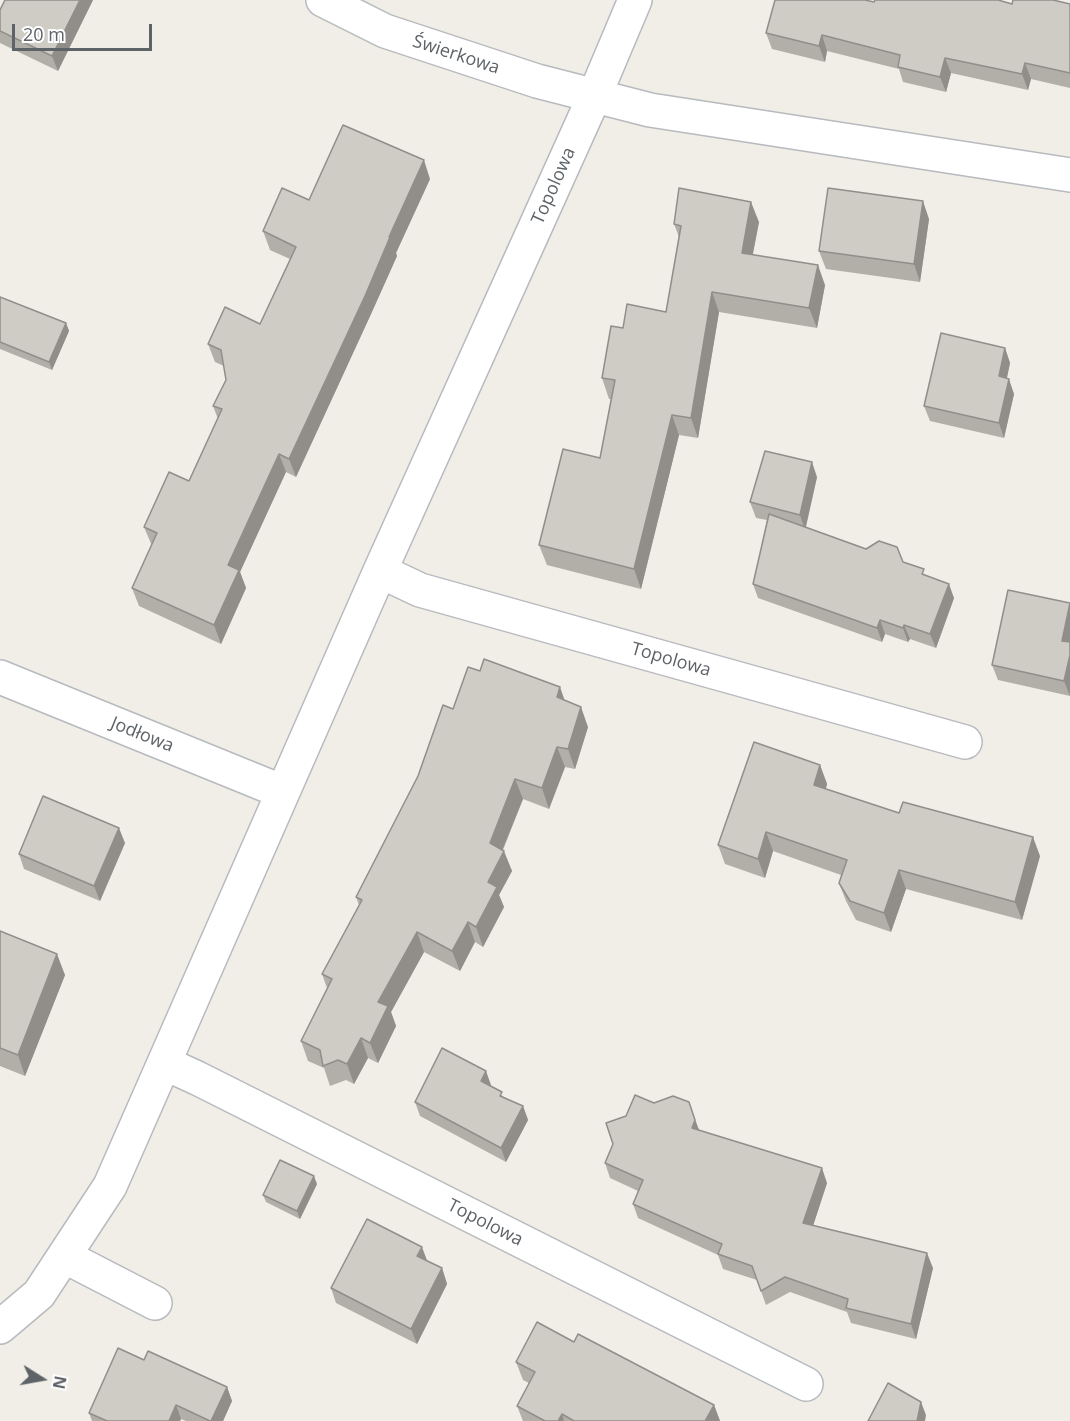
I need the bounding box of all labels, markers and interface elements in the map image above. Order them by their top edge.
scale bar [15,12,154,50]
text: 20 m [23,22,65,46]
street label: Świerkowa [410,31,502,79]
street label: Topolowa [527,144,581,228]
street label: Topolowa [629,638,713,682]
street label: Jodłowa [107,713,177,757]
street label: Topolowa [444,1195,526,1251]
north arrow [12,1349,72,1409]
text: N [48,1374,72,1391]

